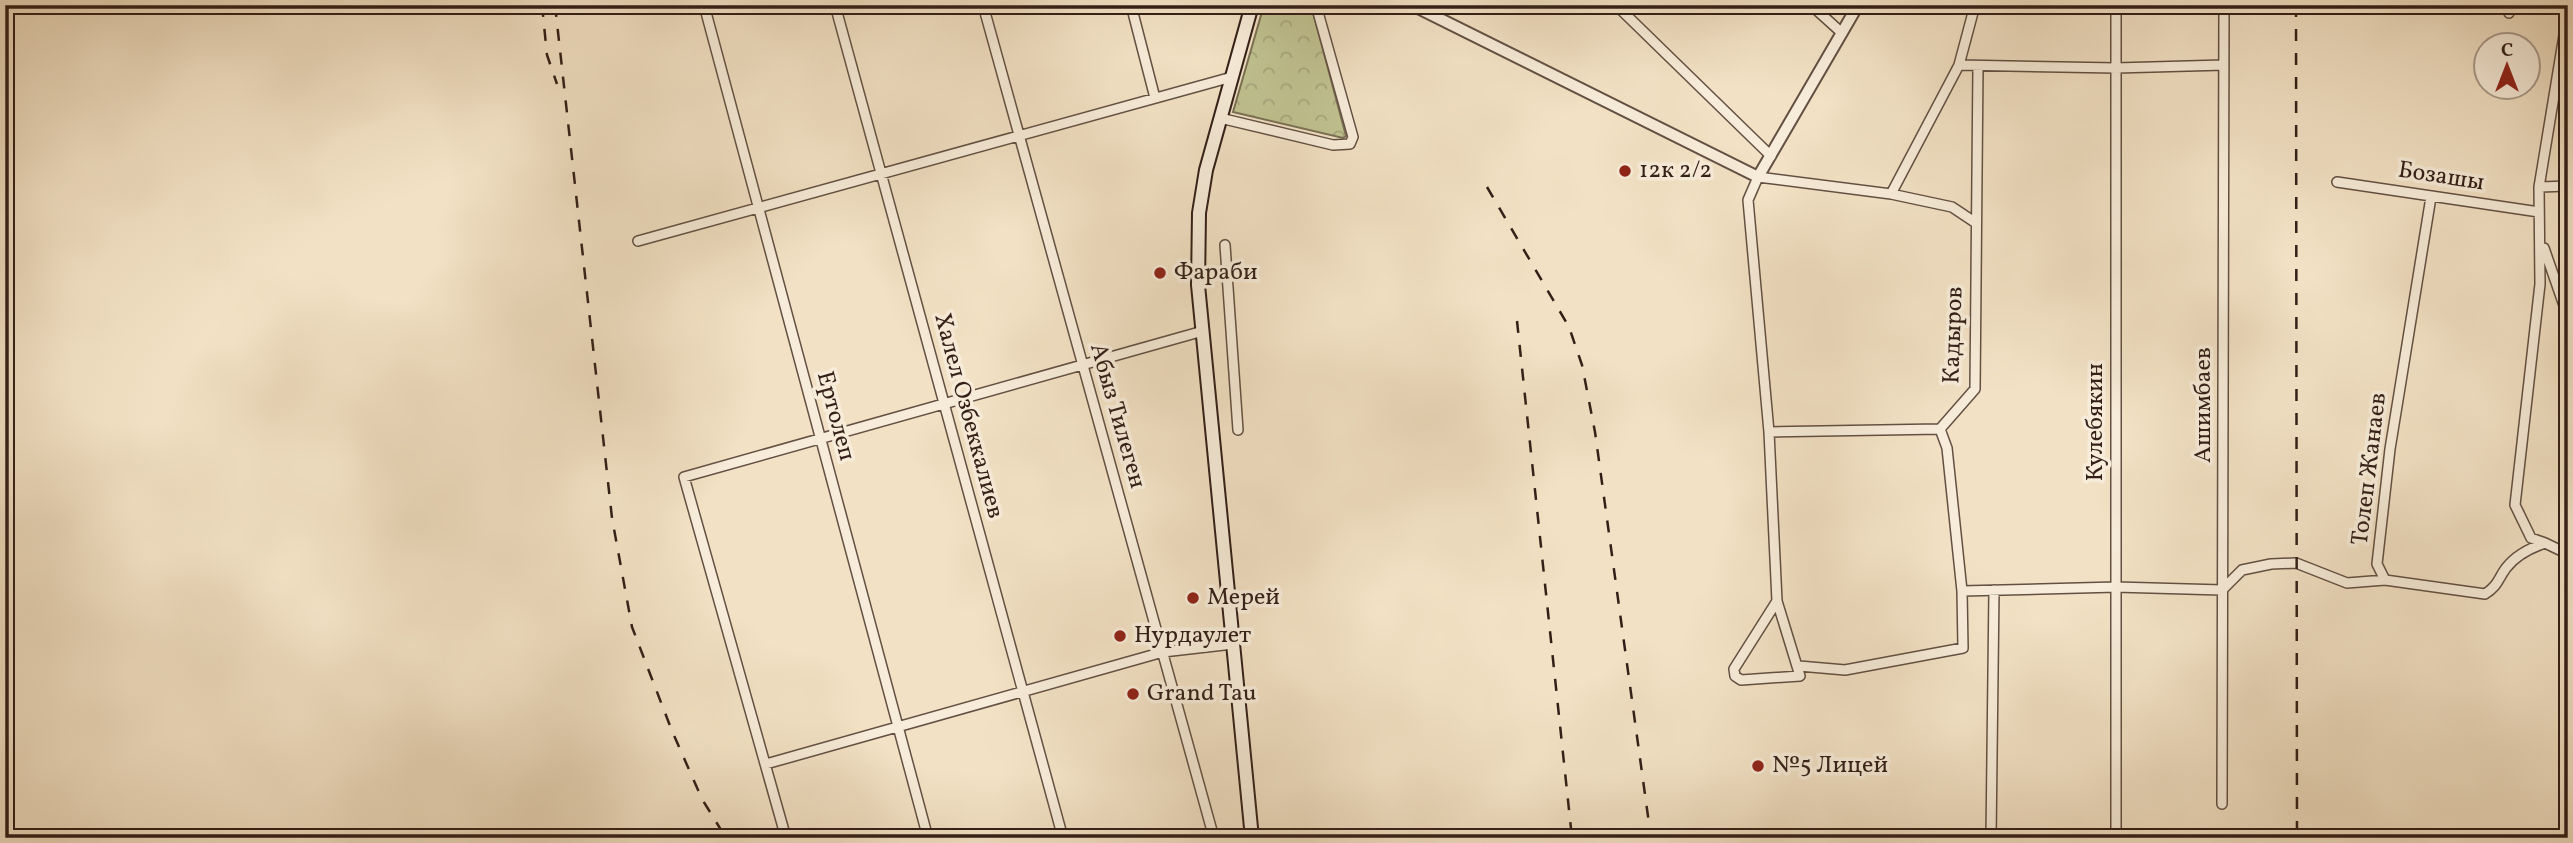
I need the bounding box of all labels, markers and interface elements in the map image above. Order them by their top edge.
north arrow [2472,32,2542,102]
text: С [2501,38,2513,64]
street label: Бозашы [2395,153,2487,201]
place label: 12к 2/2 [1639,154,1712,188]
marker: 12к 2/2 [1617,163,1633,179]
place label: Фараби [1174,256,1258,290]
marker: Фараби [1152,265,1168,281]
street label: Кадыров [1935,286,1973,384]
street label: Халел Озбеккалиев [924,310,1012,522]
street label: Абыз Тилеген [1080,339,1154,493]
street label: Ашимбаев [2187,347,2221,463]
street label: Кулебякин [2079,363,2113,481]
street label: Ертолеп [807,368,863,465]
street label: Толеп Жанаев [2344,391,2396,547]
place label: Мерей [1207,581,1280,615]
marker: Мерей [1185,590,1201,606]
place label: Нурдаулет [1134,619,1251,653]
marker: Нурдаулет [1112,628,1128,644]
place label: Grand Tau [1147,677,1257,711]
marker: Grand Tau [1125,686,1141,702]
place label: №5 Лицей [1772,749,1888,783]
marker: №5 Лицей [1750,758,1766,774]

